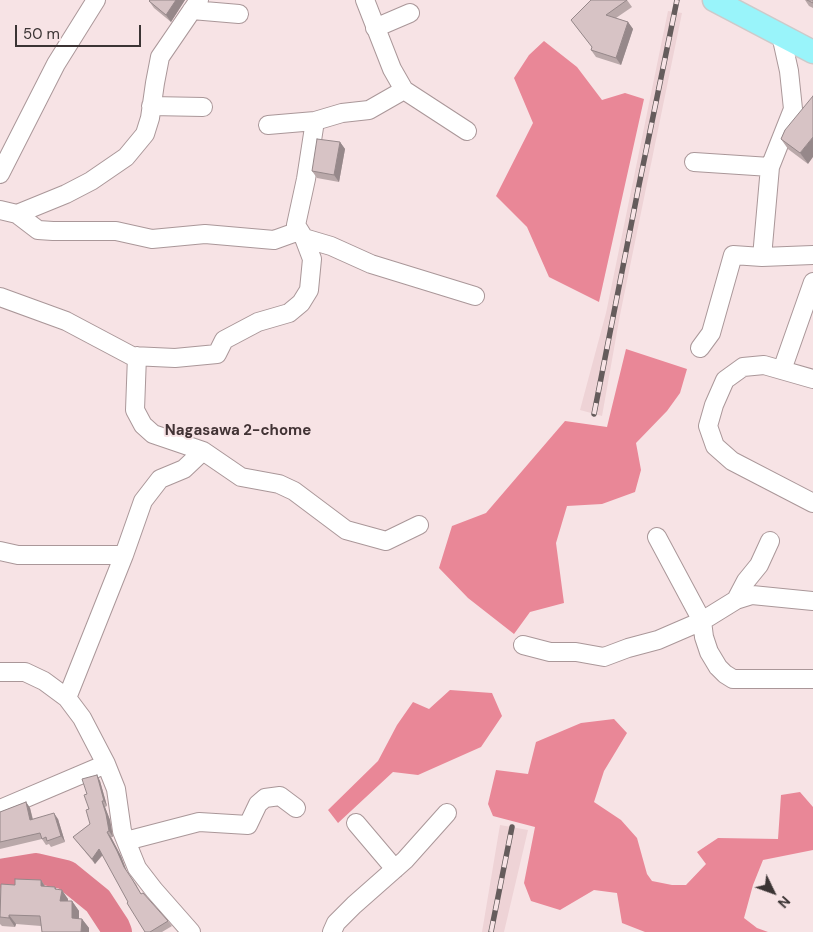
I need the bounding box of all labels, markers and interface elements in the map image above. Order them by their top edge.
scale bar [18,15,144,47]
text: 50 m [23,24,60,44]
district label: Nagasawa 2-chome [165,422,311,440]
north arrow [748,867,798,917]
text: N [774,892,794,912]

